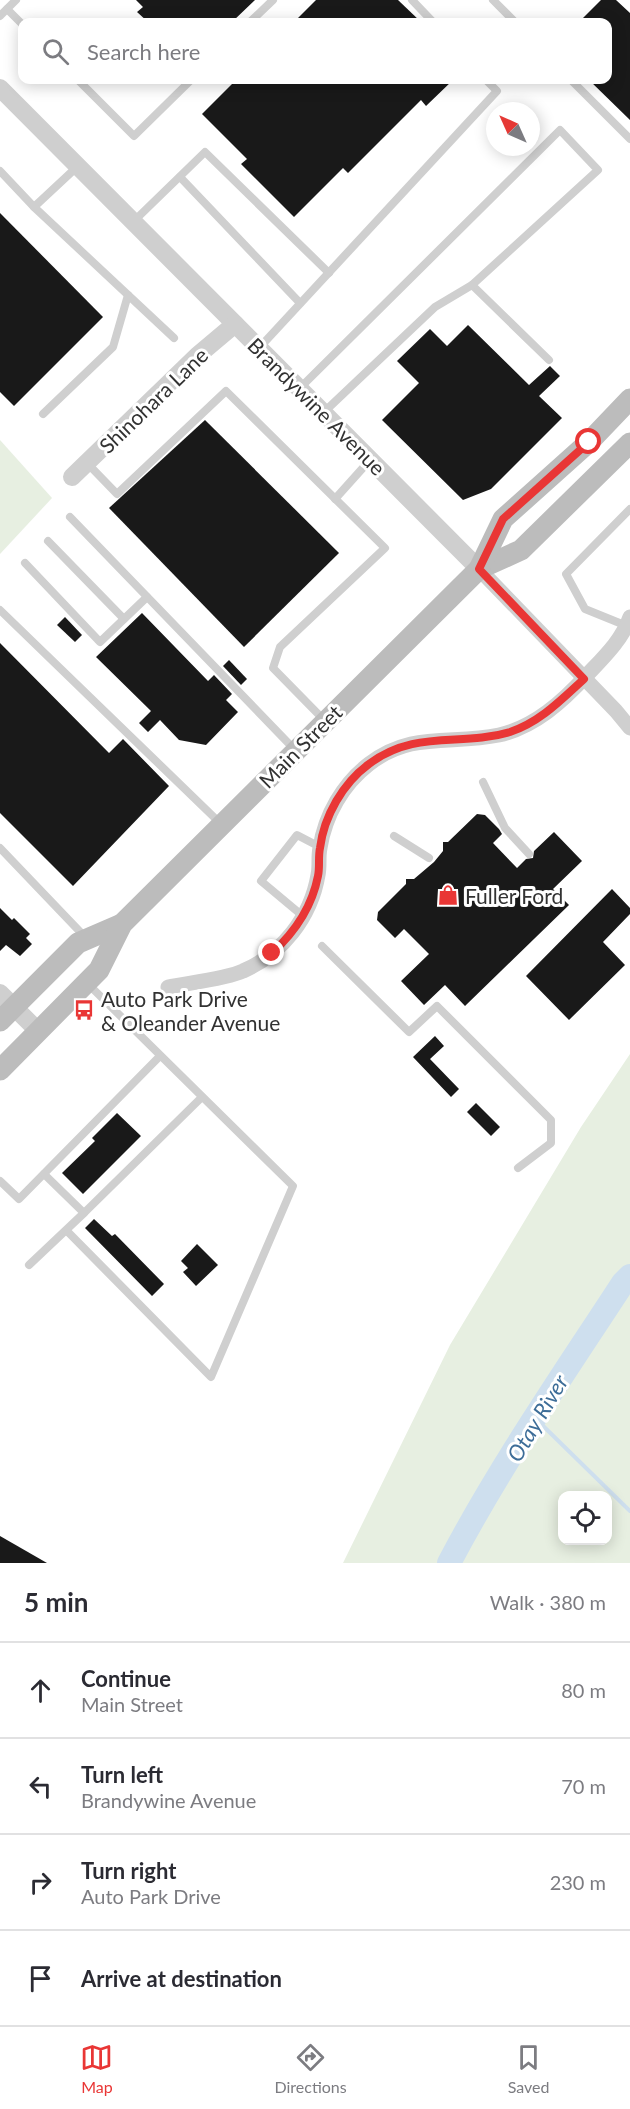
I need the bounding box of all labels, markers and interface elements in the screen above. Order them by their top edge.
search box [18,18,612,84]
icon: search [39,35,72,68]
text: Search here [87,38,200,65]
north arrow [486,102,540,156]
street label: Brandywine Avenue [243,332,391,480]
street label: Shinohara Lane [94,342,212,458]
route start [575,428,601,454]
street label: Main Street [253,699,347,793]
shop icon: Fuller Ford [436,883,460,907]
place label: Fuller Ford [465,883,563,908]
route end [258,939,284,965]
place label: Auto Park Drive & Oleander Avenue [101,986,280,1035]
bus stop icon: Auto Park Drive & Oleander Avenue [72,998,96,1022]
water label: Otay River [501,1369,574,1466]
map controls [558,1491,612,1545]
button: locate [558,1491,612,1545]
text: 5 min [24,1586,88,1618]
text: Walk · 380 m [490,1590,606,1614]
text: Continue [81,1665,171,1692]
icon: ahead [24,1674,57,1707]
text: 80 m [561,1678,606,1702]
text: Main Street [81,1692,183,1716]
text: Turn left [81,1761,163,1788]
icon: left [24,1770,57,1803]
text: 70 m [561,1774,606,1798]
text: Brandywine Avenue [81,1788,256,1812]
text: Turn right [81,1857,176,1884]
icon: right [24,1866,57,1899]
text: 230 m [550,1870,606,1894]
text: Auto Park Drive [81,1884,221,1908]
icon: arrive [24,1962,57,1995]
text: Arrive at destination [81,1965,282,1992]
tab: Map [80,2041,113,2096]
tab: Directions [274,2041,347,2096]
tab: Saved [508,2041,549,2096]

